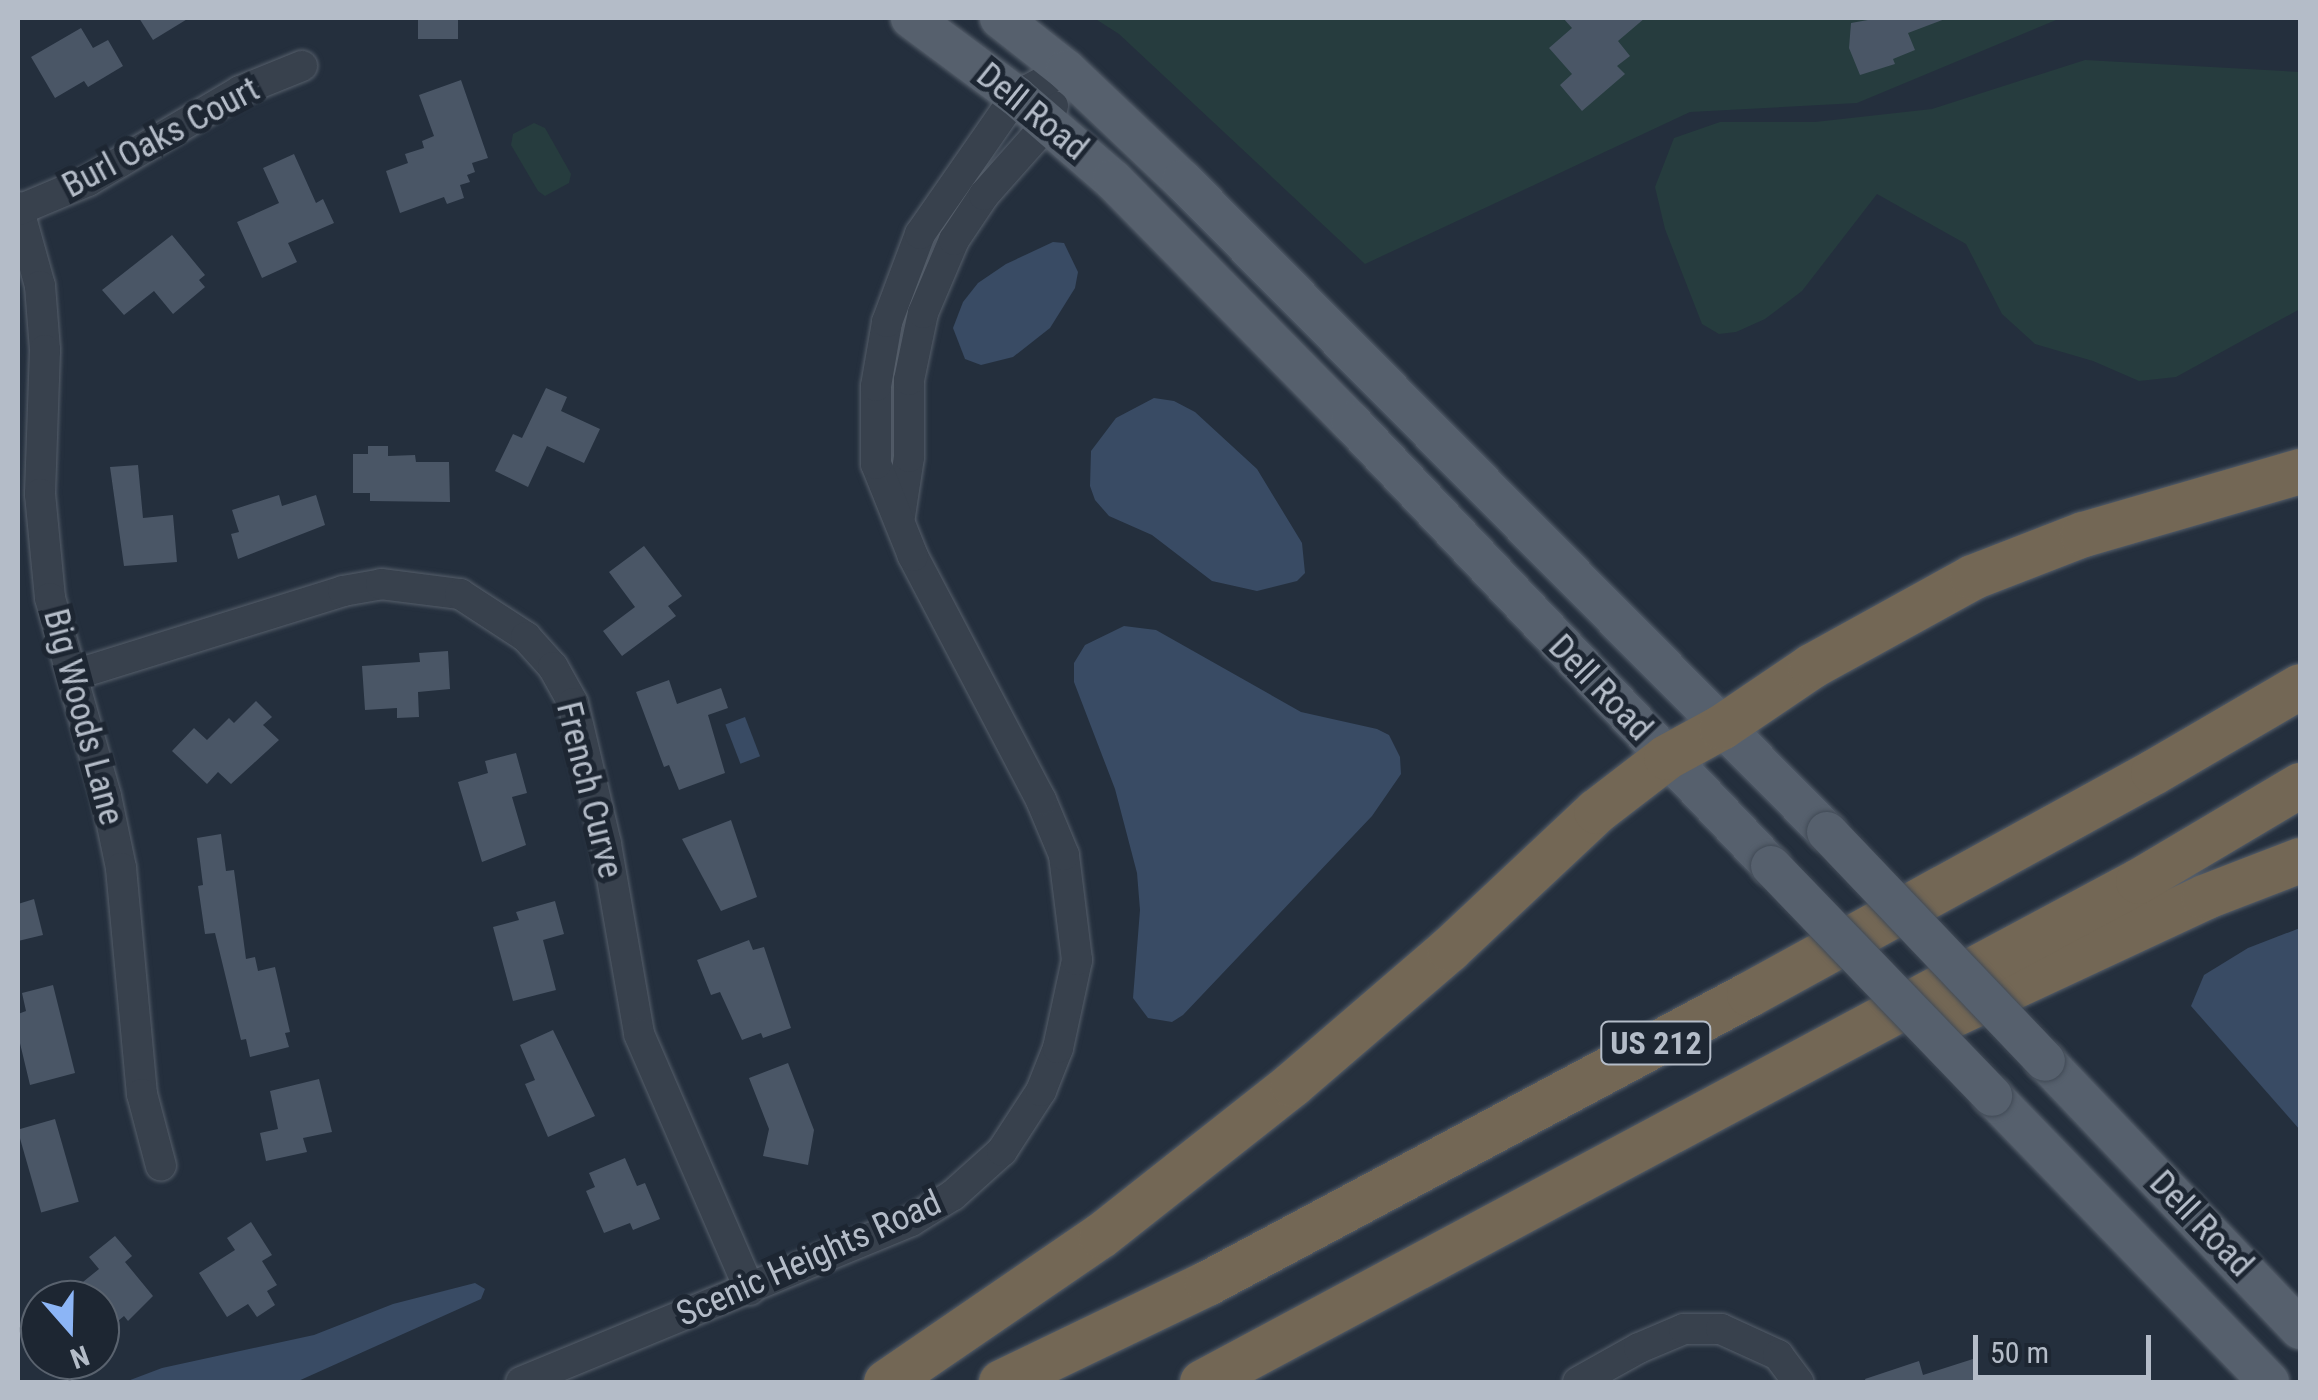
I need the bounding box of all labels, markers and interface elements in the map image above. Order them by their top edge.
street label: Dell Road [968,55,1096,169]
street label: Burl Oaks Court [56,69,266,207]
street label: Big Woods Lane [34,604,132,830]
street label: Dell Road [1539,626,1661,750]
street label: French Curve [547,698,631,882]
road number: US 212 [1598,1016,1714,1070]
street label: Dell Road [2140,1162,2262,1286]
street label: Scenic Heights Road [670,1182,948,1336]
north arrow [20,1280,120,1380]
scale bar [1978,1315,2156,1377]
text: 50 m [1990,1335,2049,1370]
text: N [66,1338,93,1375]

